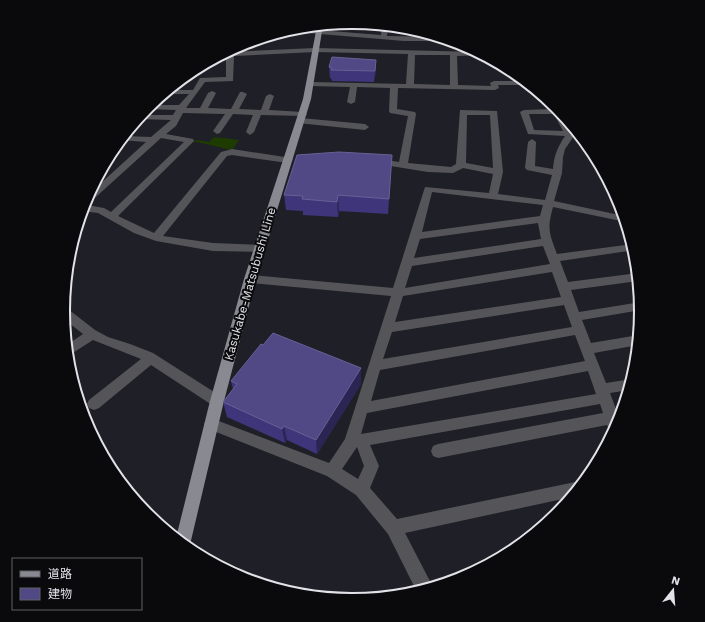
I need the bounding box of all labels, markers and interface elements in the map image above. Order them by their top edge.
street label: Kasukabe-Matsubushi Line [221,206,279,362]
legend [12,558,142,610]
text: 道路 [48,567,72,581]
north arrow [653,570,693,610]
text: N [670,574,682,588]
text: 建物 [48,587,72,601]

